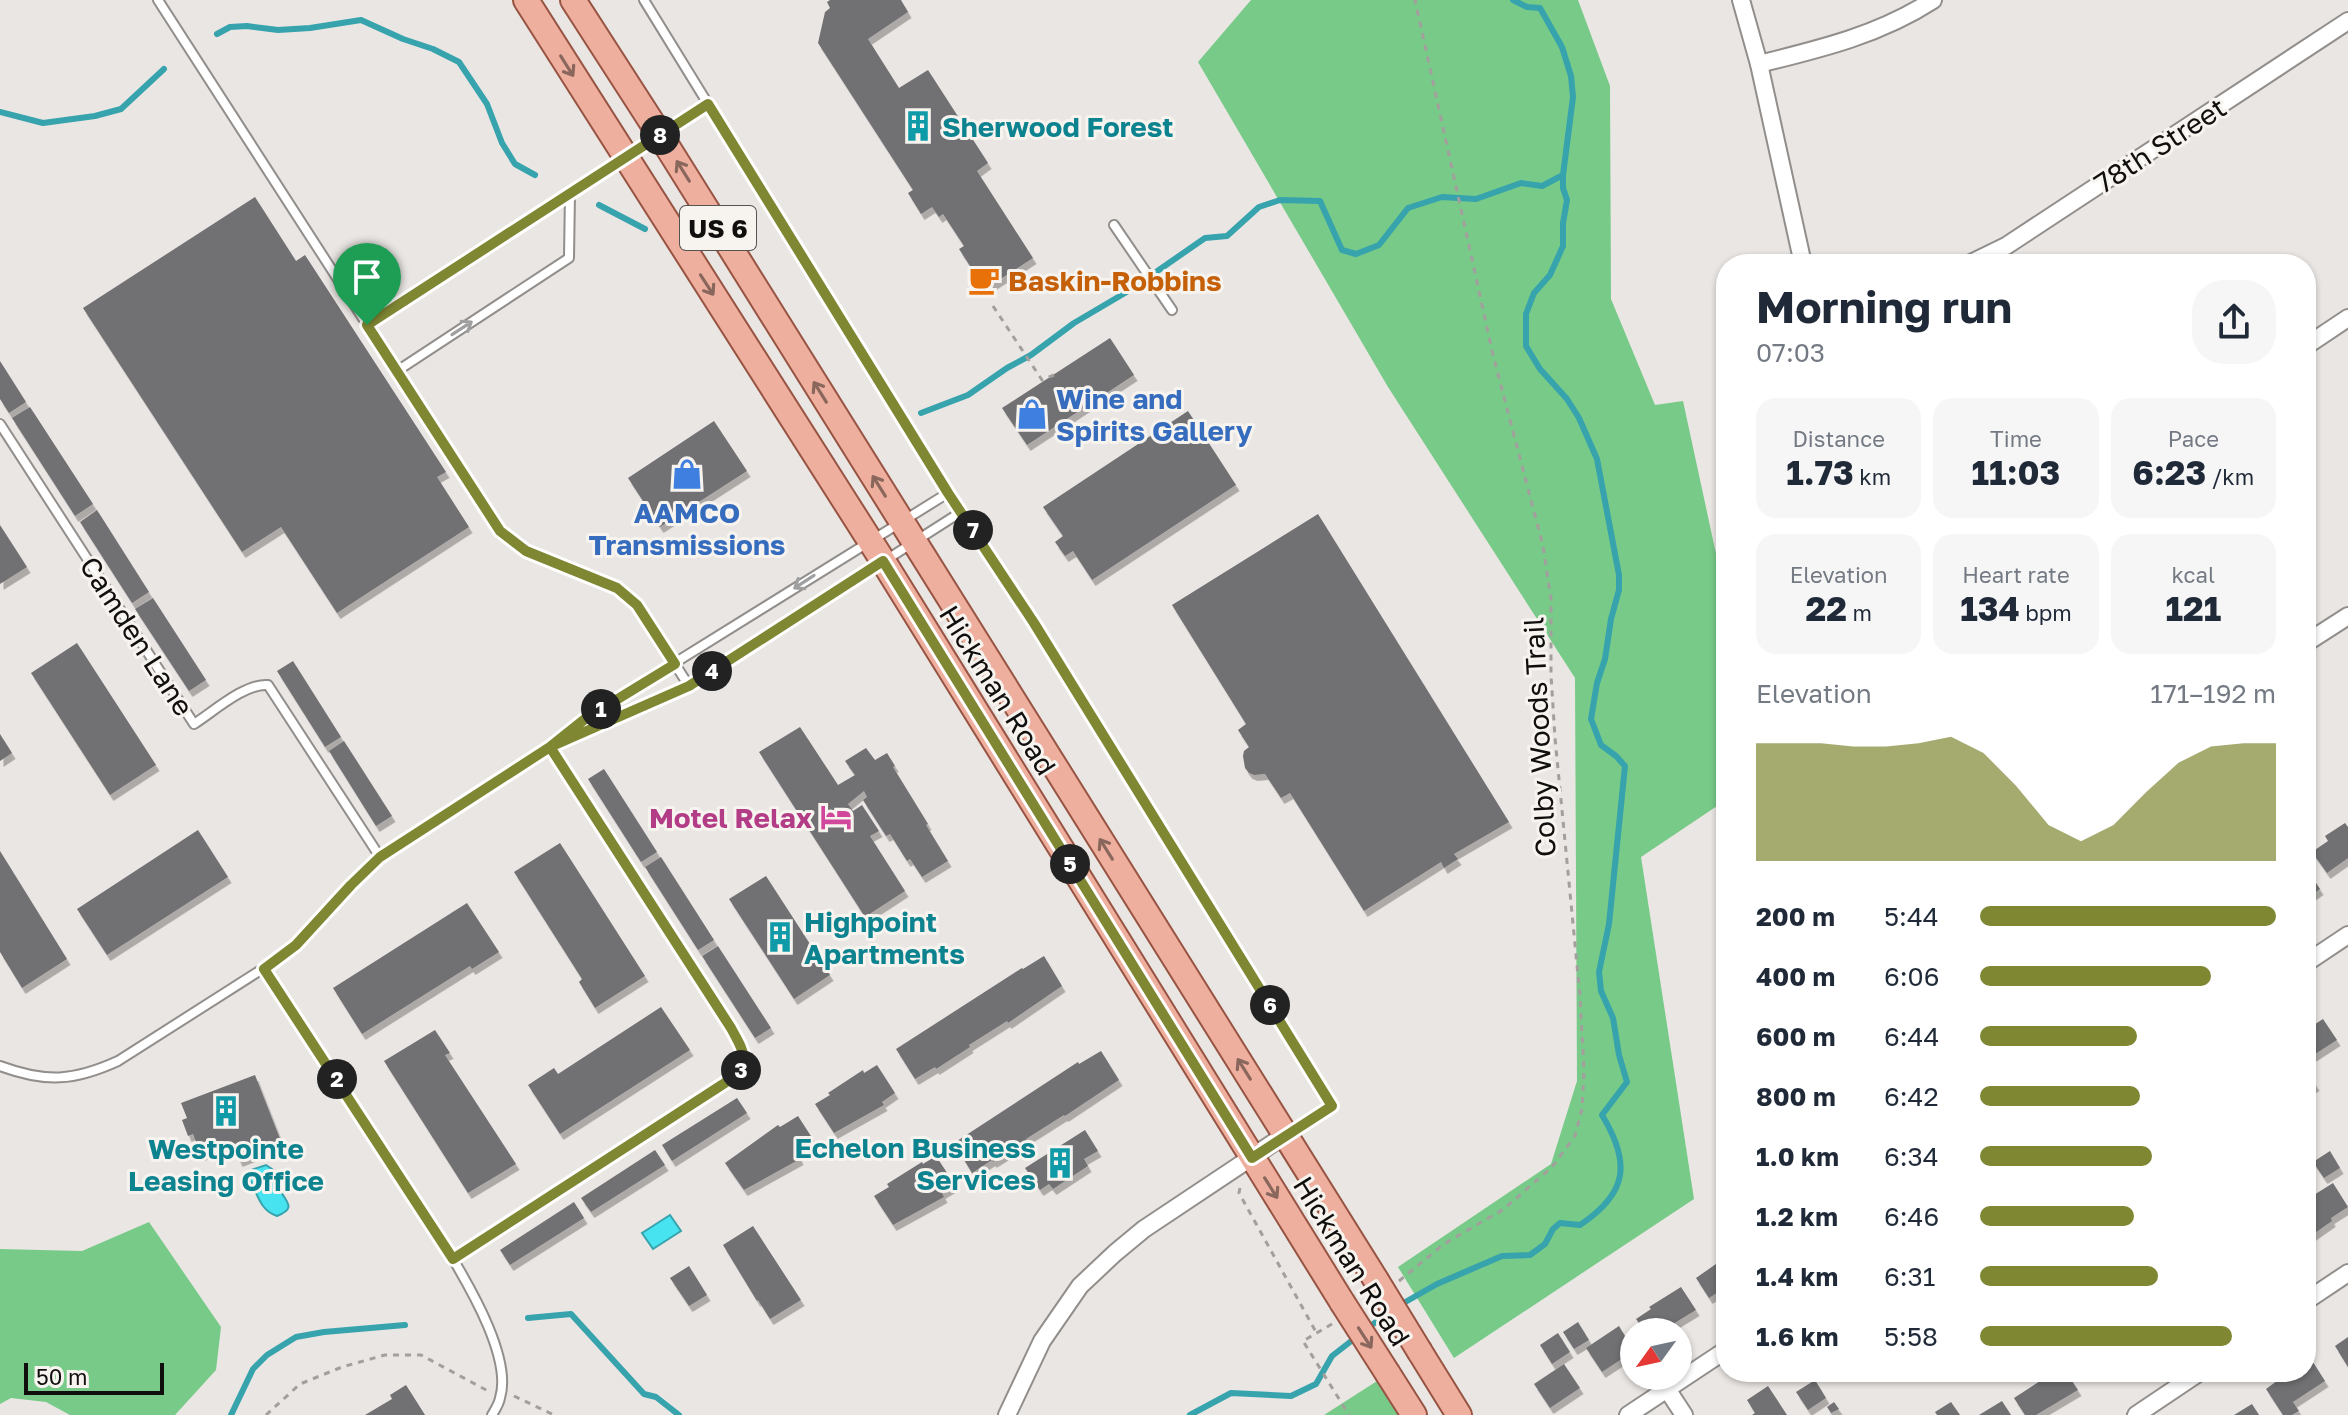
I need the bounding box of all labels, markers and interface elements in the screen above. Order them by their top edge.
one-way arrow [560,54,576,77]
street label: 78th Street [2088,90,2232,200]
building icon: Sherwood Forest [901,109,935,143]
place label: Sherwood Forest [942,110,1174,143]
pin: 8 [640,115,680,155]
text: 8 [653,121,667,148]
one-way arrow [674,160,690,183]
road number: US 6 [680,206,756,250]
pin [333,243,401,325]
icon: arrive [345,255,389,299]
cafe icon: Baskin-Robbins [967,263,1001,297]
place label: Baskin-Robbins [1008,264,1222,297]
one-way arrow [700,273,716,296]
text: Morning run [1756,280,2012,333]
button: share [2192,280,2276,364]
one-way arrow [450,320,473,336]
text: 07:03 [1756,337,1825,368]
one-way arrow [812,381,828,404]
place label: Wine and Spirits Gallery [1056,382,1253,447]
shop icon: Wine and Spirits Gallery [1015,397,1049,431]
text: Distance [1792,425,1885,452]
text: Time [1990,425,2042,452]
text: Pace [2168,425,2219,452]
text: 1.73 [1786,452,1854,492]
text: 11:03 [1972,452,2060,492]
text: 6:23 [2132,452,2206,492]
shop icon: AAMCO Transmissions [670,457,704,491]
text: km [1854,463,1891,490]
text: /km [2206,463,2254,490]
one-way arrow [871,475,887,498]
place label: AAMCO Transmissions [588,496,786,561]
pin: 7 [953,510,993,550]
text: 7 [967,516,979,543]
street label: Camden Lane [73,550,201,722]
text: Elevation [1790,561,1888,588]
text: Heart rate [1962,561,2070,588]
text: kcal [2172,561,2215,588]
one-way arrow [794,574,816,590]
text: 22 [1805,588,1847,628]
text: 134 [1960,588,2020,628]
text: 121 [2165,588,2221,628]
street label: Hickman Road [933,599,1063,781]
text: m [1847,599,1872,626]
text: bpm [2020,599,2072,626]
street label: Colby Woods Trail [1516,616,1562,858]
pin: 4 [692,651,732,691]
text: 4 [705,657,719,684]
text: Elevation [1756,678,1872,709]
text: 171–192 m [2150,678,2276,709]
pin: 1 [581,689,621,729]
text: 1 [595,695,607,722]
hotel icon: Motel Relax [819,800,853,834]
place label: Motel Relax [649,801,812,834]
one-way arrow [1097,838,1113,861]
pin: 5 [1050,844,1090,884]
text: 5 [1063,850,1077,877]
text: 200 m [1756,901,1835,932]
text: 5:44 [1884,901,1939,932]
place label: Highpoint Apartments [804,905,965,970]
building icon: Highpoint Apartments [763,920,797,954]
text: 400 m [1756,961,1835,992]
text: 6:06 [1884,961,1939,992]
pin: 6 [1250,985,1290,1025]
text: 6 [1263,991,1277,1018]
text: 600 m [1756,1021,1836,1052]
text: 6:44 [1884,1021,1939,1052]
pin: 3 [721,1050,761,1090]
text: 3 [734,1056,748,1083]
pin: 2 [317,1059,357,1099]
one-way arrow [1235,1059,1252,1081]
text: 2 [330,1065,344,1092]
text: 800 m [1756,1081,1836,1112]
text: 6:42 [1884,1081,1938,1112]
building icon: Westpointe Leasing Office [209,1094,243,1128]
place label: Echelon Business Services [795,1131,1036,1196]
place label: Westpointe Leasing Office [128,1132,324,1197]
text: 1.0 km [1756,1141,1839,1172]
text: 6:34 [1884,1141,1939,1172]
building icon: Echelon Business Services [1043,1146,1077,1180]
street label: Hickman Road [1287,1170,1417,1352]
one-way arrow [1263,1176,1279,1199]
text: 1.2 km [1756,1201,1838,1232]
text: 6:46 [1884,1201,1939,1232]
text: 1.4 km [1756,1261,1838,1292]
text: 6:31 [1884,1261,1935,1292]
north arrow [1620,1318,1692,1390]
map controls [1620,1318,1692,1390]
text: 1.6 km [1756,1321,1839,1352]
text: 5:58 [1884,1321,1938,1352]
one-way arrow [1358,1326,1374,1349]
scale bar [24,1359,164,1395]
text: 50 m [36,1363,87,1390]

